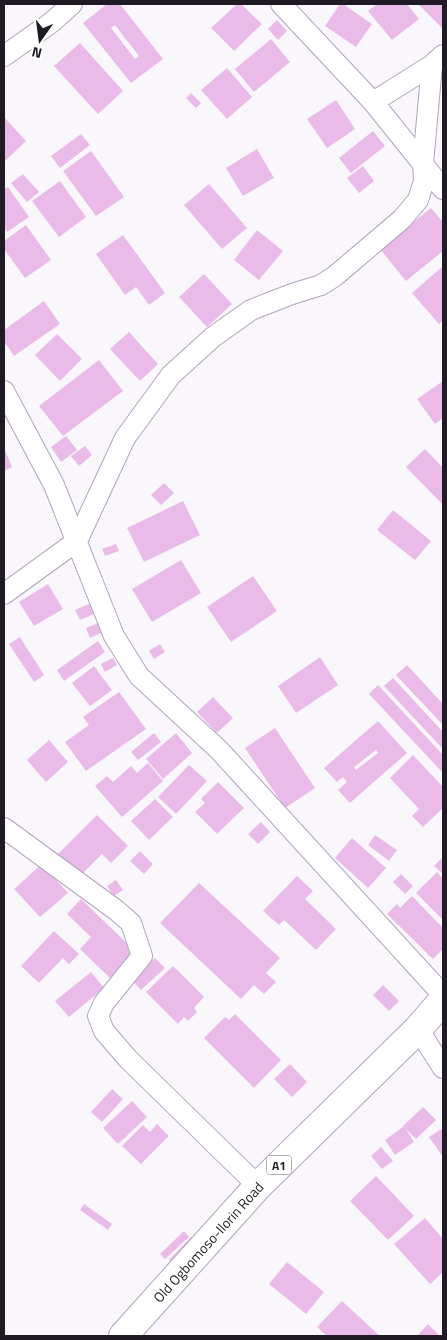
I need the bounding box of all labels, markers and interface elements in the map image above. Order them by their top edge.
north arrow [15,15,65,65]
text: N [29,42,44,64]
road number: A1 [266,1156,292,1174]
street label: Old Ogbomoso-Ilorin Road [148,1177,268,1307]

